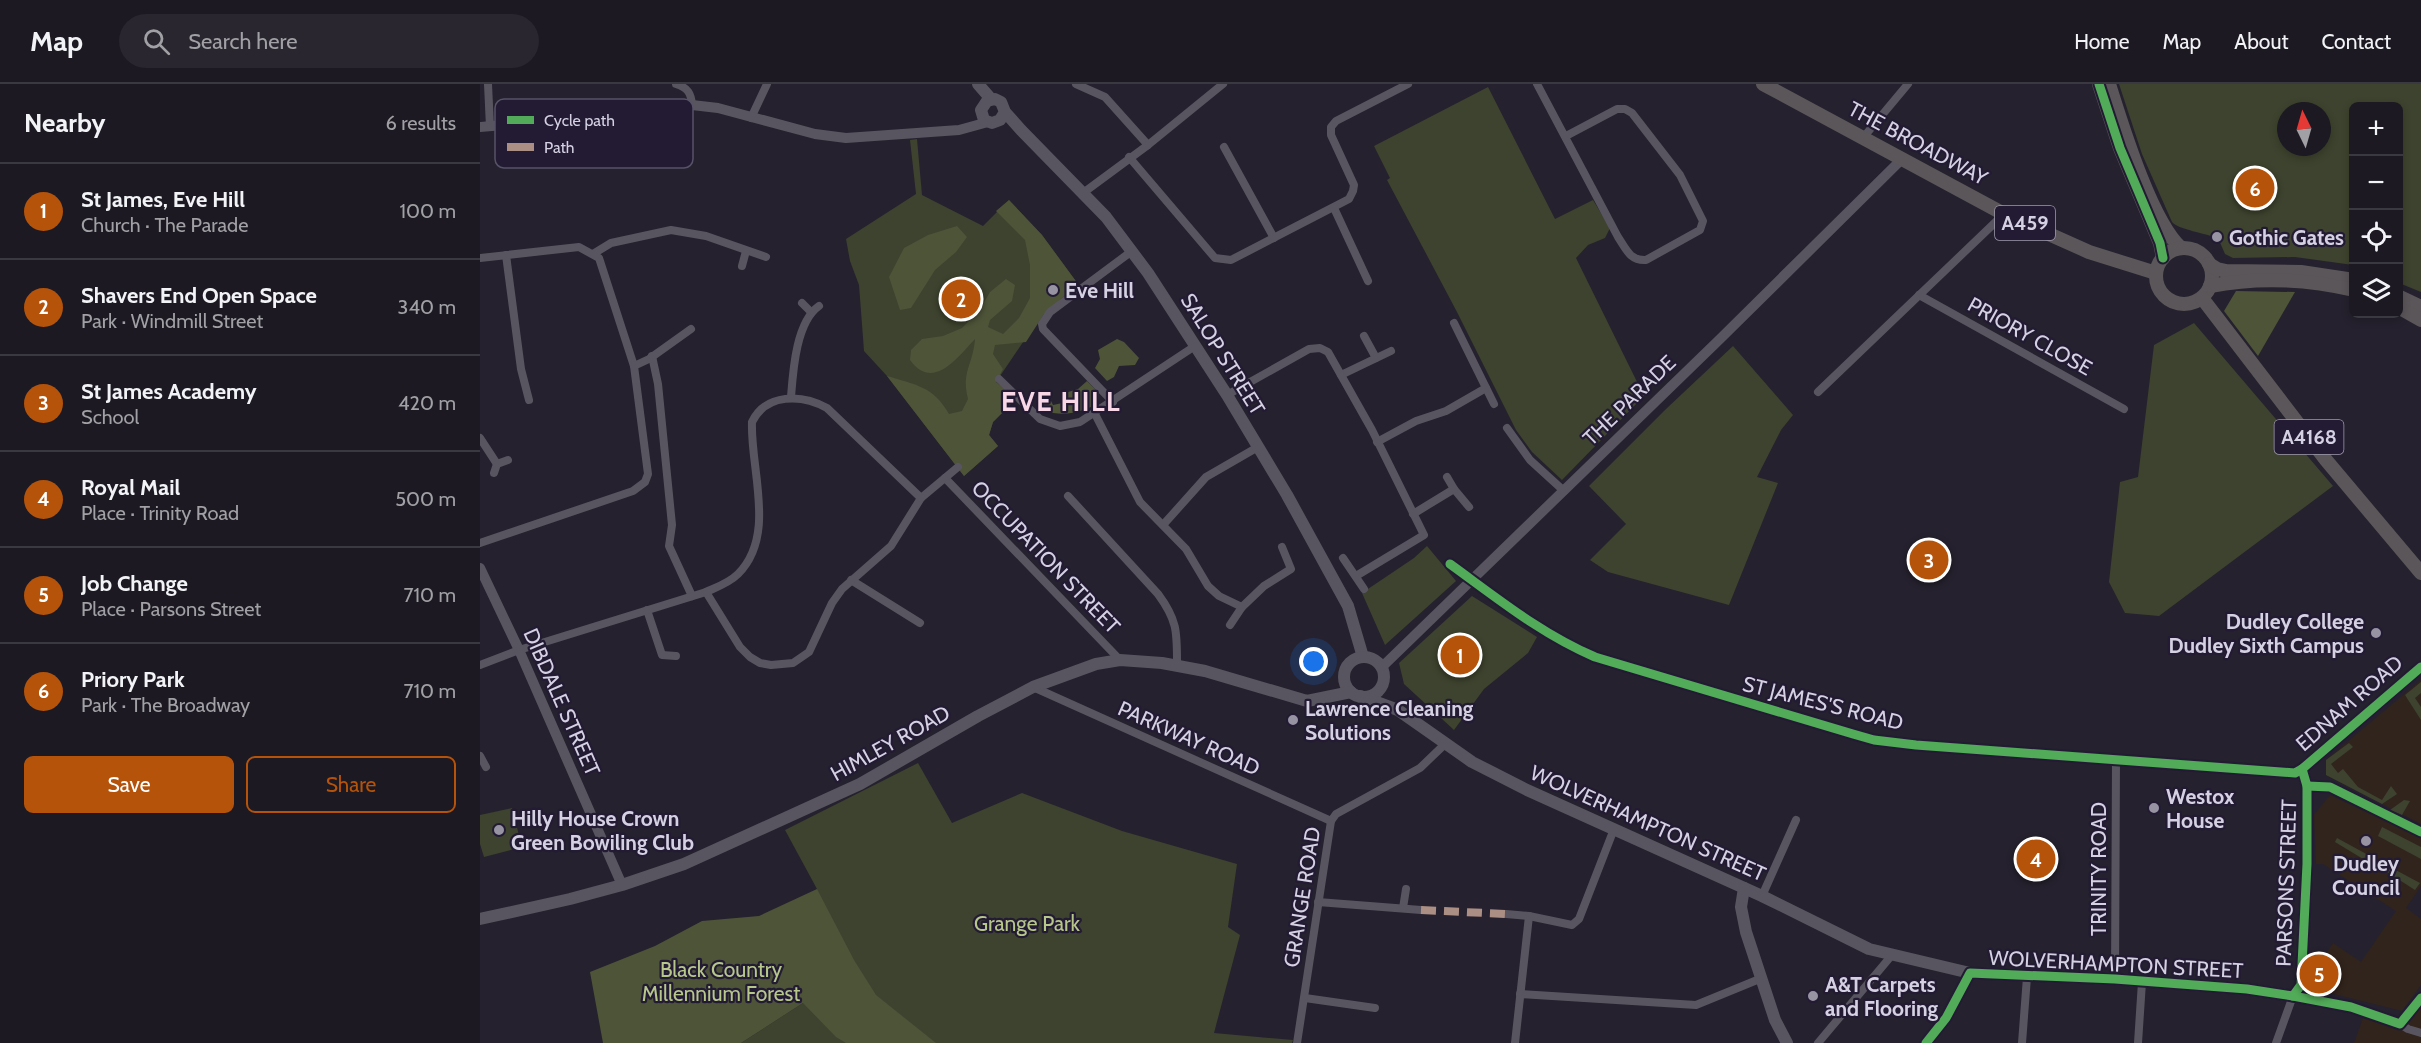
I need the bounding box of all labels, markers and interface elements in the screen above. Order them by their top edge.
search box [119,14,539,68]
text: Map [30,24,83,58]
icon: search [140,25,173,58]
text: Search here [188,28,297,55]
text: Home [2074,29,2130,54]
text: Map [2163,29,2201,54]
text: About [2234,29,2288,54]
text: Contact [2321,29,2391,54]
street label: THE BROADWAY [1844,96,1993,191]
legend [495,99,693,168]
north arrow [2277,102,2331,156]
map controls [2349,102,2403,318]
button: + [2349,102,2403,156]
text: Nearby [24,107,105,139]
text: 6 results [385,111,456,135]
text: Cycle path [544,111,615,130]
text: Path [544,138,575,157]
button: − [2349,156,2403,210]
pin: 6 [2236,166,2274,210]
text: St James, Eve Hill [81,186,245,213]
text: 1 [40,199,47,223]
text: 100 m [400,199,456,223]
road number: A459 [1995,206,2055,240]
button: locate [2349,210,2403,264]
text: Church · The Parade [81,213,248,237]
place label: Gothic Gates [2229,225,2344,250]
marker: Gothic Gates [2210,230,2224,244]
button: layers [2349,264,2403,318]
pin: 2 [942,276,980,322]
place label: Eve Hill [1065,278,1134,303]
text: Shavers End Open Space [81,282,317,309]
marker: Eve Hill [1046,283,1060,297]
street label: SALOP STREET [1176,289,1270,419]
street label: PRIORY CLOSE [1963,292,2097,380]
text: 2 [38,295,49,319]
text: 340 m [398,295,456,319]
text: Park · Windmill Street [81,309,263,333]
street label: THE PARADE [1578,350,1680,450]
text: St James Academy [81,378,257,405]
district label: EVE HILL [1001,385,1121,418]
text: 3 [38,391,49,415]
text: 420 m [398,391,456,415]
text: School [81,405,139,429]
road number: A4168 [2274,420,2344,454]
text: Royal Mail [81,474,180,501]
street label: OCCUPATION STREET [967,475,1125,639]
text: 4 [37,487,50,511]
text: 500 m [395,487,456,511]
text: Place · Trinity Road [81,501,239,525]
pin: 3 [1910,538,1948,582]
text: Job Change [81,570,188,597]
text: 5 [38,583,49,607]
text: 710 m [403,583,456,607]
text: Place · Parsons Street [81,597,261,621]
place label: Dudley College Dudley Sixth Campus [2168,609,2364,658]
street label: DIBDALE STREET [518,624,606,780]
marker: Dudley College Dudley Sixth Campus [2369,626,2383,640]
pin: 1 [1440,632,1480,678]
your location [1299,647,1328,676]
street label: EDNAM ROAD [2291,650,2407,756]
text: Priory Park [81,666,185,693]
street label: ST JAMES'S ROAD [1740,671,1906,735]
text: 6 [38,679,49,703]
text: 710 m [403,679,456,703]
text: Park · The Broadway [81,693,250,717]
street label: PARKWAY ROAD [1114,696,1264,780]
place label: Lawrence Cleaning Solutions [1305,696,1474,745]
street label: HIMLEY ROAD [826,700,954,786]
marker: Lawrence Cleaning Solutions [1286,713,1300,727]
button: Save [24,756,234,813]
button: Share [246,756,456,813]
street label: WOLVERHAMPTON STREET [1526,760,1770,886]
place label: Westox House [2166,784,2235,833]
street label: PARSONS STREET [2271,799,2301,967]
marker: Westox House [2147,801,2161,815]
street label: TRINITY ROAD [2086,802,2111,936]
place label: Hilly House Crown Green Bowiling Club [511,806,694,855]
marker: Hilly House Crown Green Bowiling Club [492,823,506,837]
street label: GRANGE ROAD [1279,825,1325,969]
marker: Dudley Council [2359,834,2373,848]
pin: 4 [2016,836,2056,882]
place label: Dudley Council [2332,851,2400,900]
park label: Grange Park [974,911,1081,936]
street label: WOLVERHAMPTON STREET [1988,945,2244,983]
pin: 5 [2300,952,2338,996]
park label: Black Country Millennium Forest [642,957,800,1006]
place label: A&T Carpets and Flooring [1825,972,1939,1021]
marker: A&T Carpets and Flooring [1806,989,1820,1003]

